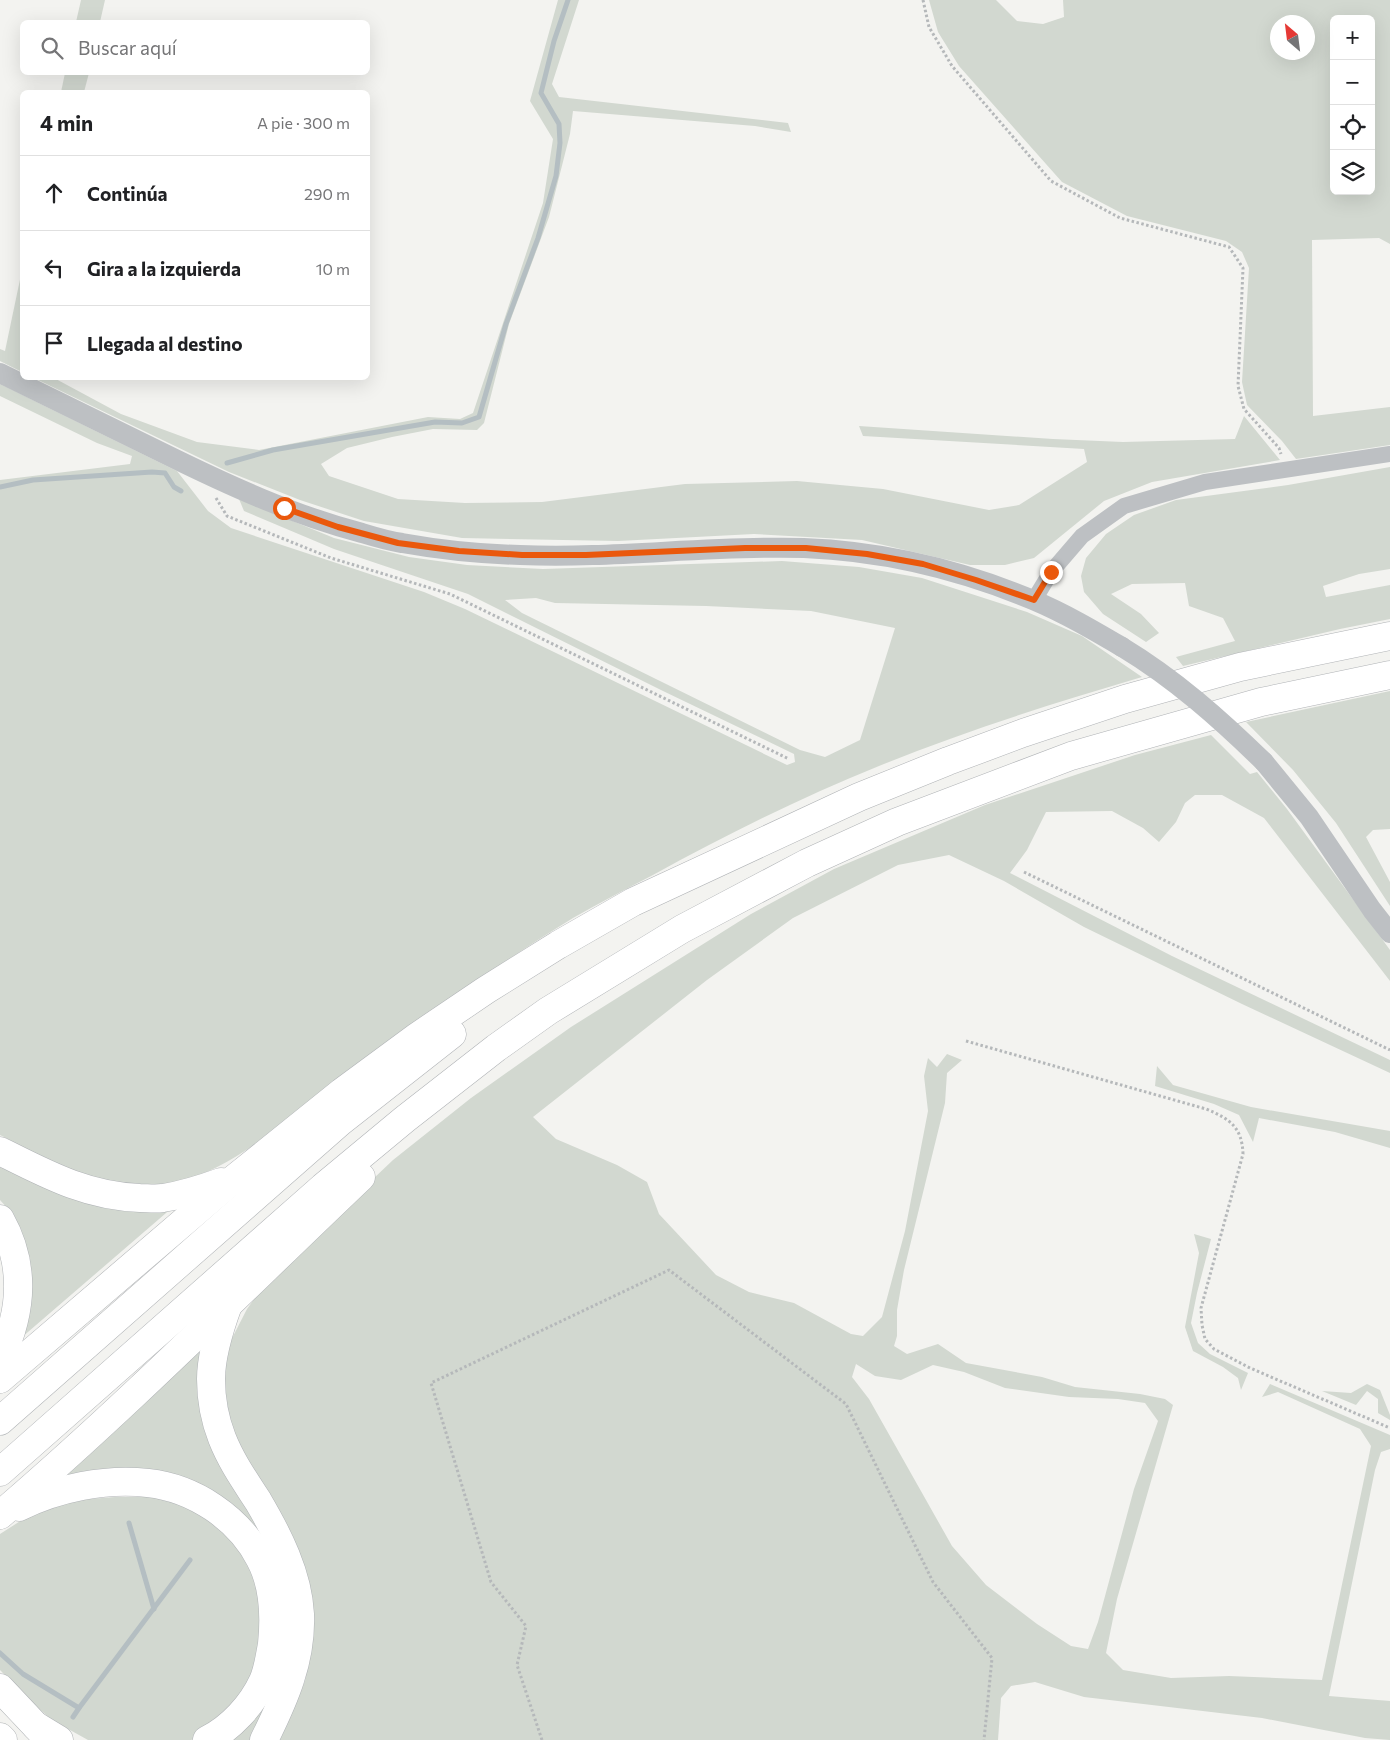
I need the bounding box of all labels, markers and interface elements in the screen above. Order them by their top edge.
north arrow [1270,15,1315,60]
map controls [1330,15,1375,195]
button: + [1330,15,1375,60]
search box [20,20,370,75]
icon: search [38,34,66,62]
text: Buscar aquí [78,36,177,59]
button: − [1330,60,1375,105]
button: locate [1330,105,1375,150]
text: 4 min [40,110,93,135]
text: A pie · 300 m [257,113,350,132]
button: layers [1330,150,1375,195]
icon: ahead [40,179,68,207]
text: Continúa [87,182,168,205]
text: 290 m [304,184,350,203]
icon: left [40,254,68,282]
text: Gira a la izquierda [87,257,241,280]
text: 10 m [316,259,350,278]
icon: arrive [40,329,68,357]
text: Llegada al destino [87,332,243,355]
route start [273,497,296,520]
route end [1040,561,1063,584]

